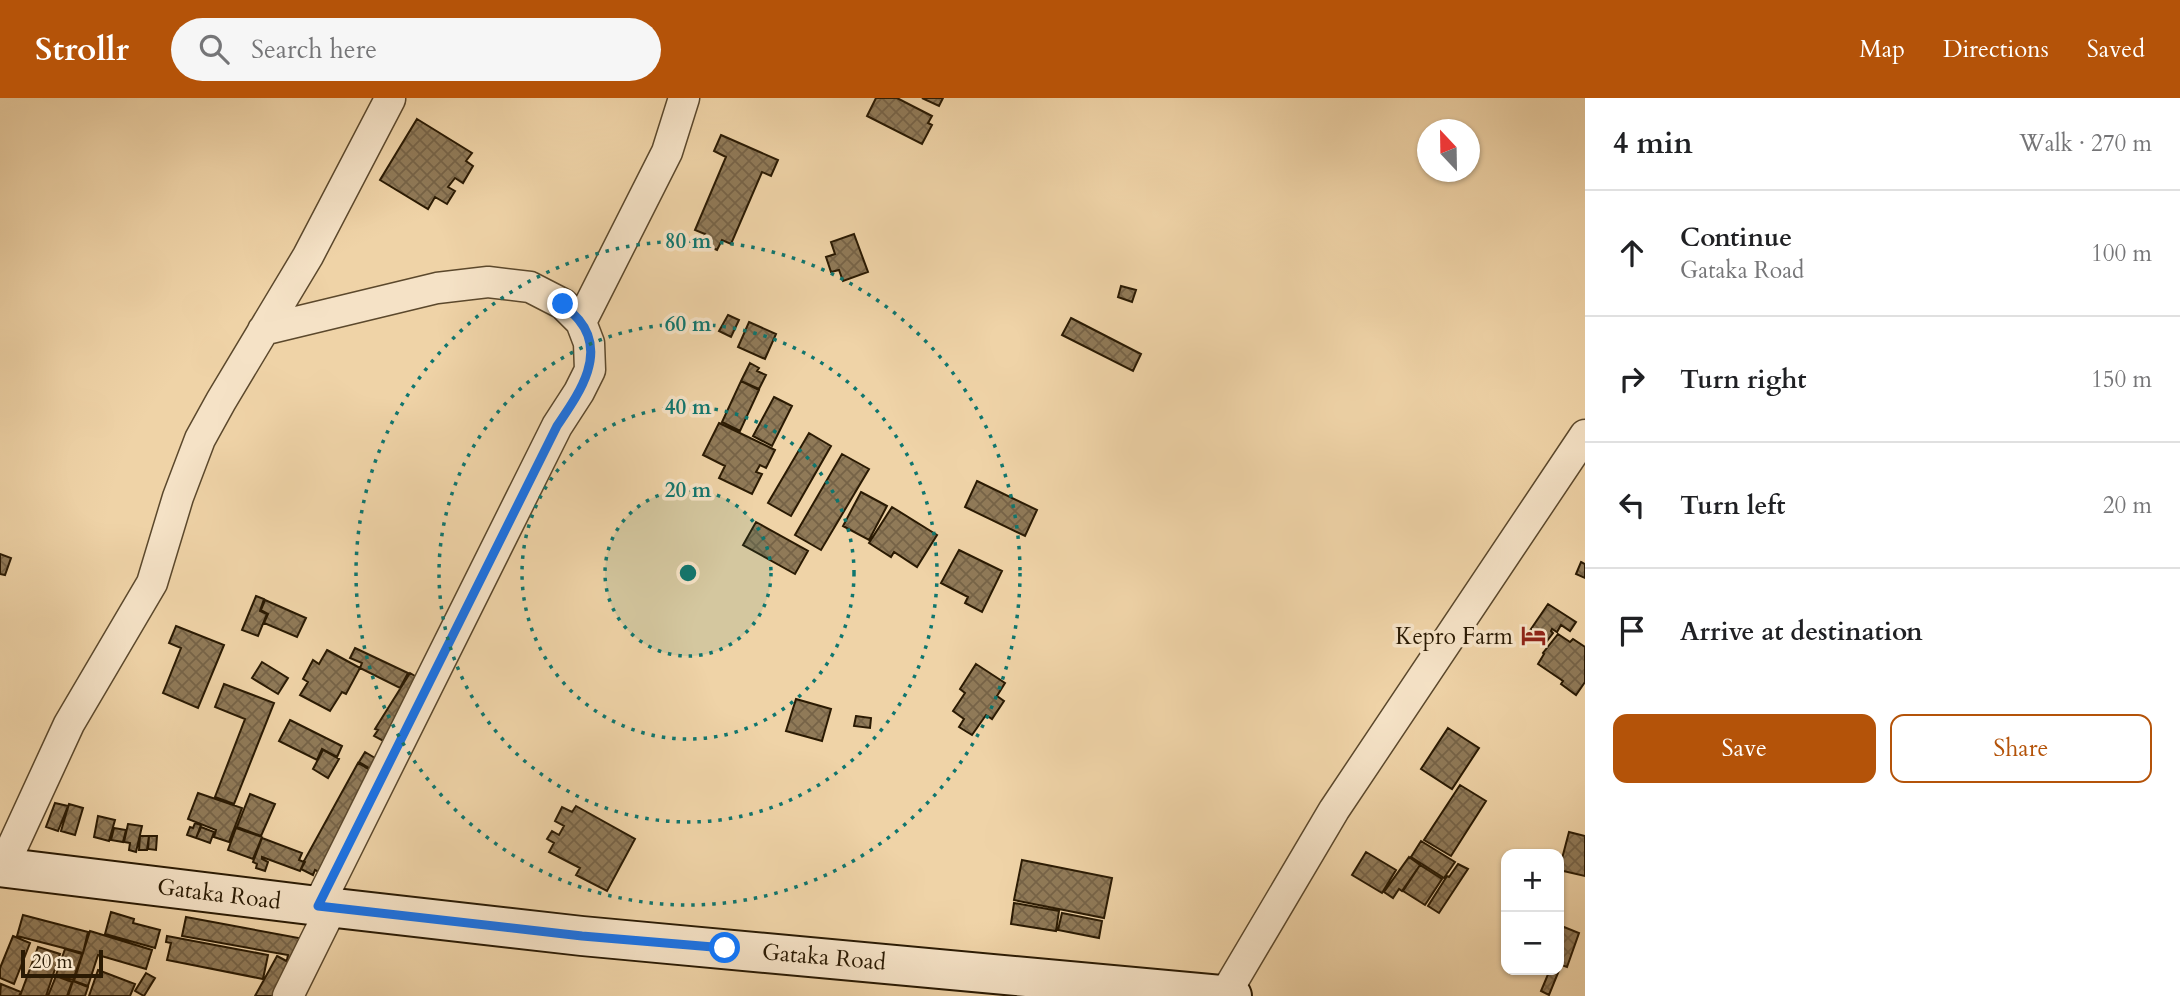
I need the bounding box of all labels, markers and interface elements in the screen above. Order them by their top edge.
search box [171,18,661,81]
text: Strollr [35,27,129,72]
icon: search [195,30,233,68]
text: Search here [251,32,377,67]
text: Map [1859,33,1905,66]
text: Directions [1943,33,2049,66]
text: Saved [2087,33,2145,66]
north arrow [1417,119,1480,182]
text: 4 min [1613,123,1693,164]
text: Walk · 270 m [2019,128,2152,159]
text: Continue [1680,220,1792,255]
text: 80 m [665,227,712,256]
icon: ahead [1613,234,1651,272]
text: 100 m [2091,238,2152,269]
text: Gataka Road [1680,255,1804,286]
route end [547,288,578,319]
text: 60 m [665,310,712,339]
icon: right [1613,360,1651,398]
text: Turn right [1680,362,1807,397]
text: 150 m [2091,364,2152,395]
text: 40 m [665,393,712,422]
text: 20 m [665,476,712,505]
icon: left [1613,486,1651,524]
text: Turn left [1680,488,1785,523]
text: 20 m [2103,490,2152,521]
centre of rings [676,561,700,585]
icon: arrive [1613,612,1651,650]
text: Arrive at destination [1680,614,1923,649]
place label: Kepro Farm [1395,621,1514,652]
hotel icon: Kepro Farm [1519,622,1547,650]
button: Save [1613,714,1876,783]
button: Share [1890,714,2152,783]
map controls [1501,849,1564,975]
button: + [1501,849,1564,912]
street label: Gataka Road [155,871,283,917]
button: − [1501,912,1564,975]
route start [709,932,740,963]
street label: Gataka Road [761,936,888,978]
scale bar [21,947,103,979]
text: 20 m [32,949,73,975]

